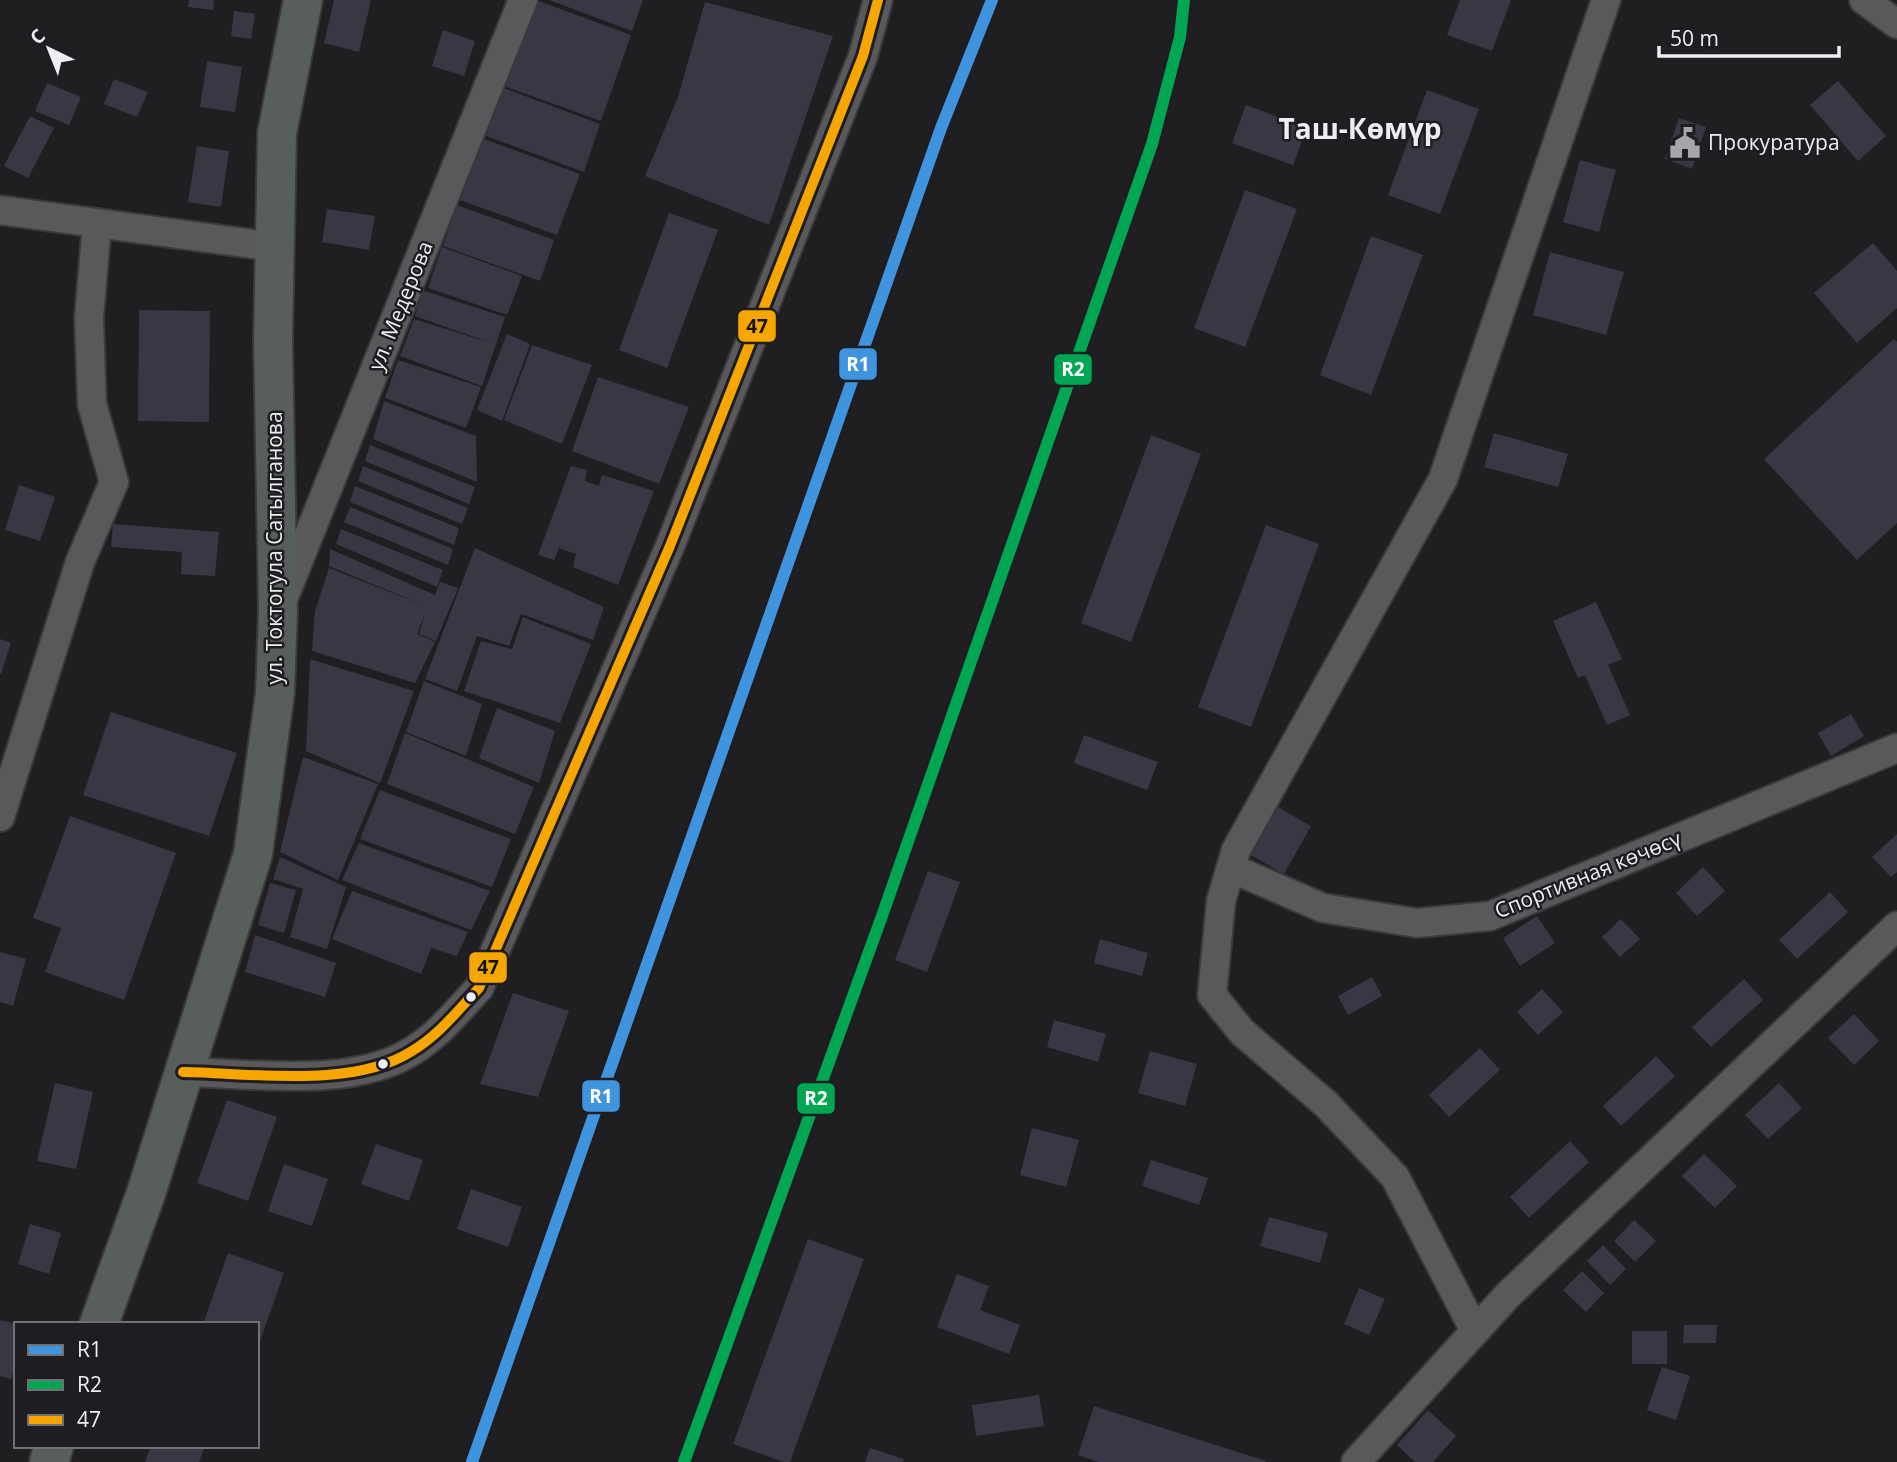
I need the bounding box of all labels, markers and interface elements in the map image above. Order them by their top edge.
north arrow [14,14,84,84]
scale bar [1659,14,1839,58]
text: С [24,23,51,50]
text: 50 m [1670,24,1719,52]
district label: Таш-Көмүр [1279,109,1441,147]
public building icon: Прокуратура [1668,126,1702,160]
place label: Прокуратура [1708,128,1840,156]
street label: ул. Медерова [361,237,439,375]
line badge: 47 [737,309,777,343]
text: 47 [746,313,768,339]
line badge: R1 [838,347,878,381]
text: R1 [846,351,870,377]
line badge: R2 [1053,353,1093,386]
text: R2 [1061,356,1085,382]
street label: ул. Токтогула Сатылганова [260,411,288,685]
street label: Спортивная көчөсү [1490,824,1685,924]
line badge: 47 [468,951,508,984]
text: 47 [477,954,499,980]
unlabelled marker [464,990,478,1004]
unlabelled marker [376,1057,390,1071]
line badge: R1 [581,1079,621,1113]
line badge: R2 [796,1082,836,1115]
text: R1 [589,1083,613,1109]
text: R2 [804,1085,828,1111]
legend [14,1322,259,1448]
text: R1 [77,1335,102,1363]
text: R2 [77,1370,102,1398]
text: 47 [77,1405,101,1433]

